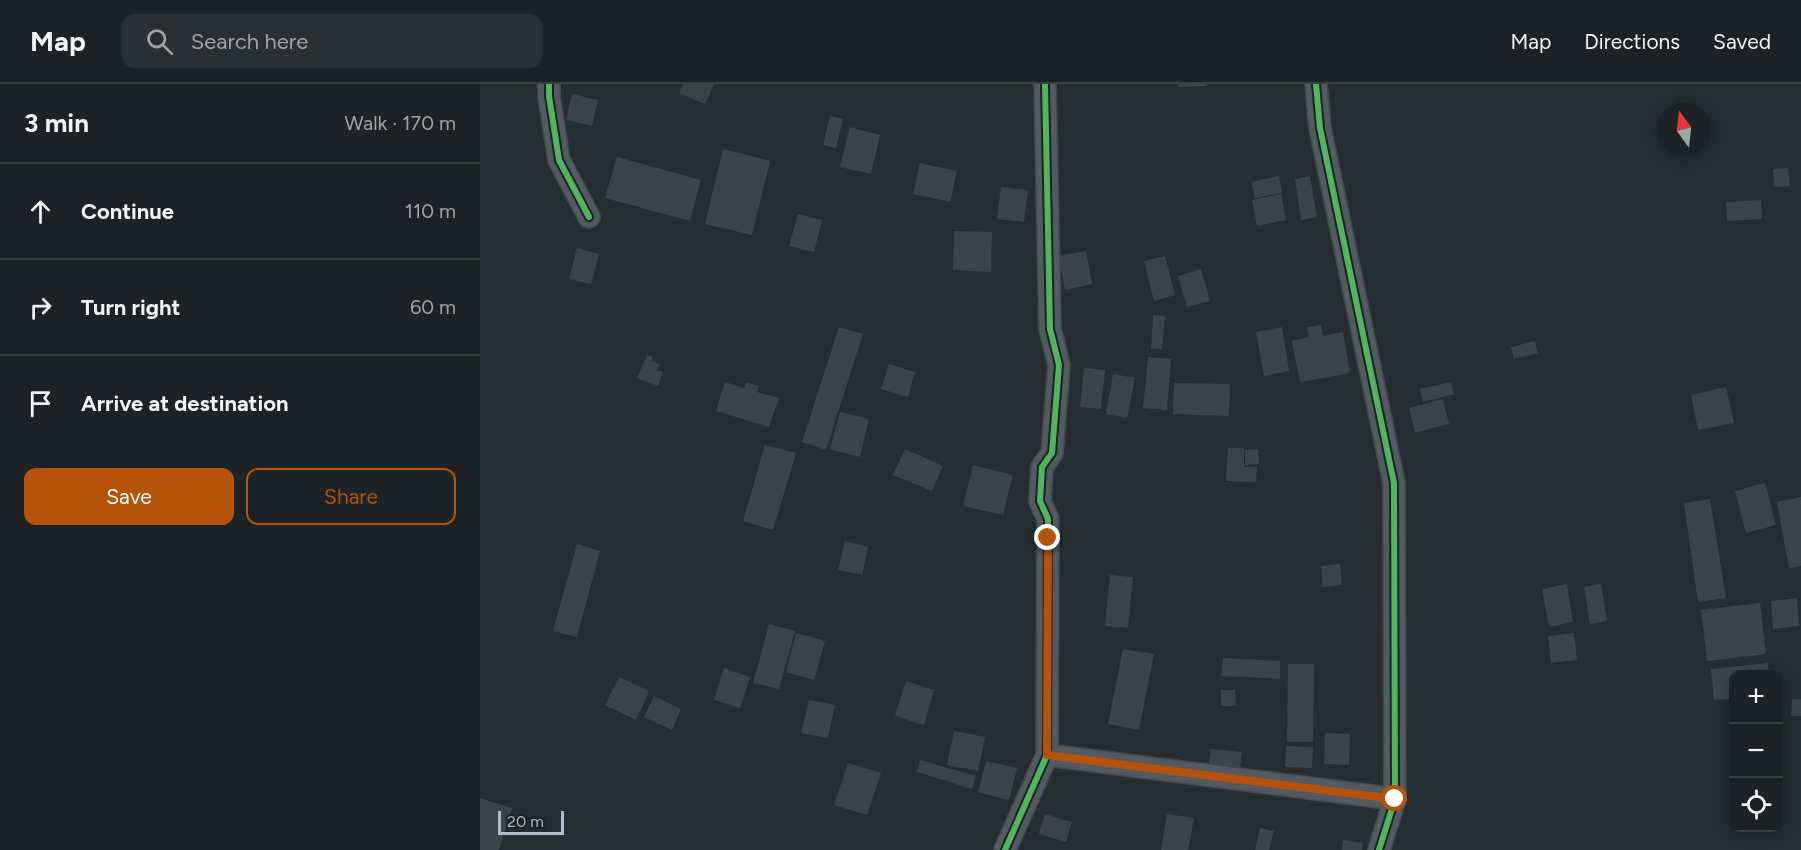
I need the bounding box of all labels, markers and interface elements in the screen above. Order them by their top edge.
search box [122,14,542,68]
text: Map [30,24,86,58]
icon: search [143,25,176,58]
text: Search here [191,28,308,55]
text: Map [1510,29,1551,54]
text: Directions [1584,29,1680,54]
text: Saved [1713,29,1771,54]
north arrow [1657,102,1711,156]
text: 3 min [24,107,89,139]
text: Walk · 170 m [345,111,456,135]
icon: ahead [24,195,57,228]
text: Continue [81,198,174,225]
text: 110 m [405,199,456,223]
icon: right [24,291,57,324]
text: Turn right [81,294,180,321]
text: 60 m [410,295,456,319]
icon: arrive [24,387,57,420]
text: Arrive at destination [81,390,289,417]
button: Save [24,468,234,525]
button: Share [246,468,456,525]
route end [1034,524,1060,550]
map controls [1729,670,1783,832]
button: + [1729,670,1783,724]
button: − [1729,724,1783,778]
button: locate [1729,778,1783,832]
route start [1381,785,1407,811]
scale bar [498,808,564,836]
text: 20 m [507,812,544,831]

